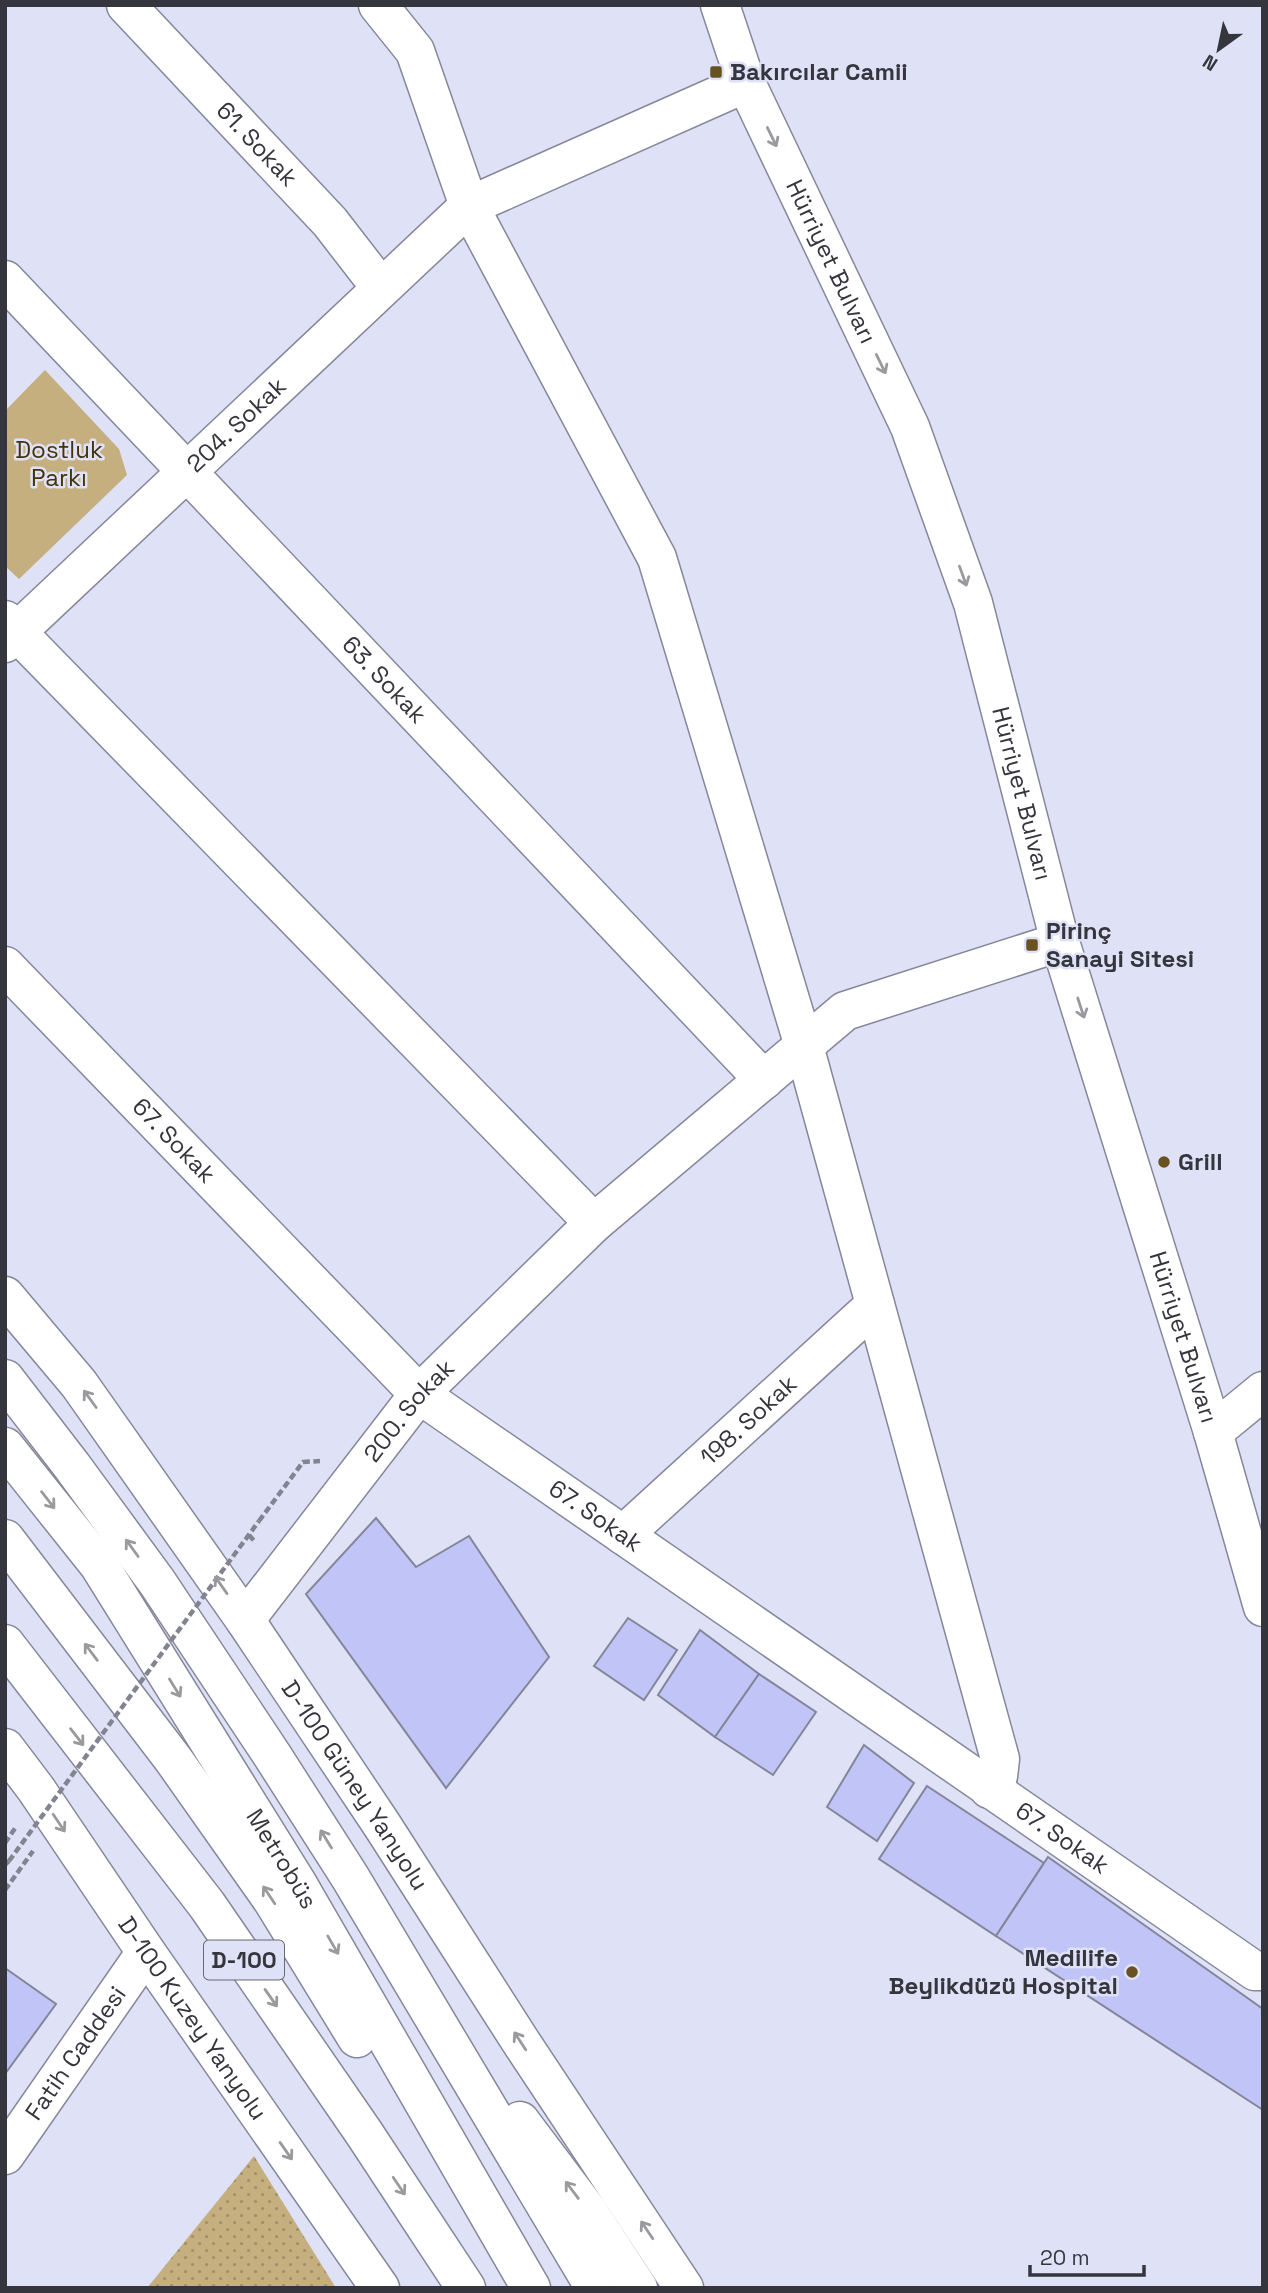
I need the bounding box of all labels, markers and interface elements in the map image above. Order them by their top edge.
north arrow [1184,14,1254,84]
text: N [1198,49,1222,77]
place label: Bakırcılar Camii [730,56,908,87]
marker: Bakırcılar Camii [708,64,724,80]
street label: 61. Sokak [210,95,305,193]
one-way arrow [765,126,779,147]
street label: Hürriyet Bulvarı [779,174,884,348]
one-way arrow [874,353,888,374]
street label: 204. Sokak [180,370,292,479]
park label: Dostluk Parkı [15,434,103,493]
one-way arrow [958,564,970,586]
street label: 63. Sokak [336,629,434,730]
street label: Hürriyet Bulvarı [985,703,1060,883]
place label: Pirinç Sanayi Sitesi [1046,915,1194,974]
marker: Pirinç Sanayi Sitesi [1024,937,1040,953]
one-way arrow [1076,997,1089,1019]
street label: 67. Sokak [126,1091,223,1189]
place label: Grill [1178,1146,1223,1177]
marker: Grill [1156,1154,1172,1170]
street label: Hürriyet Bulvarı [1142,1247,1225,1426]
street label: 200. Sokak [356,1352,461,1468]
street label: 198. Sokak [693,1368,803,1472]
one-way arrow [83,1390,97,1409]
street label: 67. Sokak [543,1472,649,1559]
one-way arrow [40,1491,55,1509]
one-way arrow [125,1539,140,1558]
one-way arrow [214,1576,228,1595]
one-way arrow [84,1644,99,1662]
street label: D-100 Güney Yanyolu [275,1674,436,1896]
one-way arrow [168,1678,183,1697]
one-way arrow [70,1727,85,1746]
street label: 67. Sokak [1010,1794,1115,1881]
street label: Metrobüs [240,1803,325,1914]
one-way arrow [53,1813,67,1833]
one-way arrow [318,1830,332,1850]
one-way arrow [262,1886,276,1905]
street label: D-100 Kuzey Yanyolu [111,1910,274,2126]
one-way arrow [326,1934,340,1954]
road number: D-100 [204,1940,284,1980]
place label: Medilife Beylikdüzü Hospital [889,1942,1118,2001]
marker: Medilife Beylikdüzü Hospital [1124,1964,1140,1980]
street label: Fatih Caddesi [18,1980,133,2126]
one-way arrow [264,1988,278,2007]
one-way arrow [513,2032,528,2051]
one-way arrow [279,2141,293,2160]
one-way arrow [392,2176,407,2195]
one-way arrow [565,2182,580,2200]
one-way arrow [640,2221,654,2240]
scale bar [1030,2234,1144,2278]
text: 20 m [1040,2244,1090,2271]

